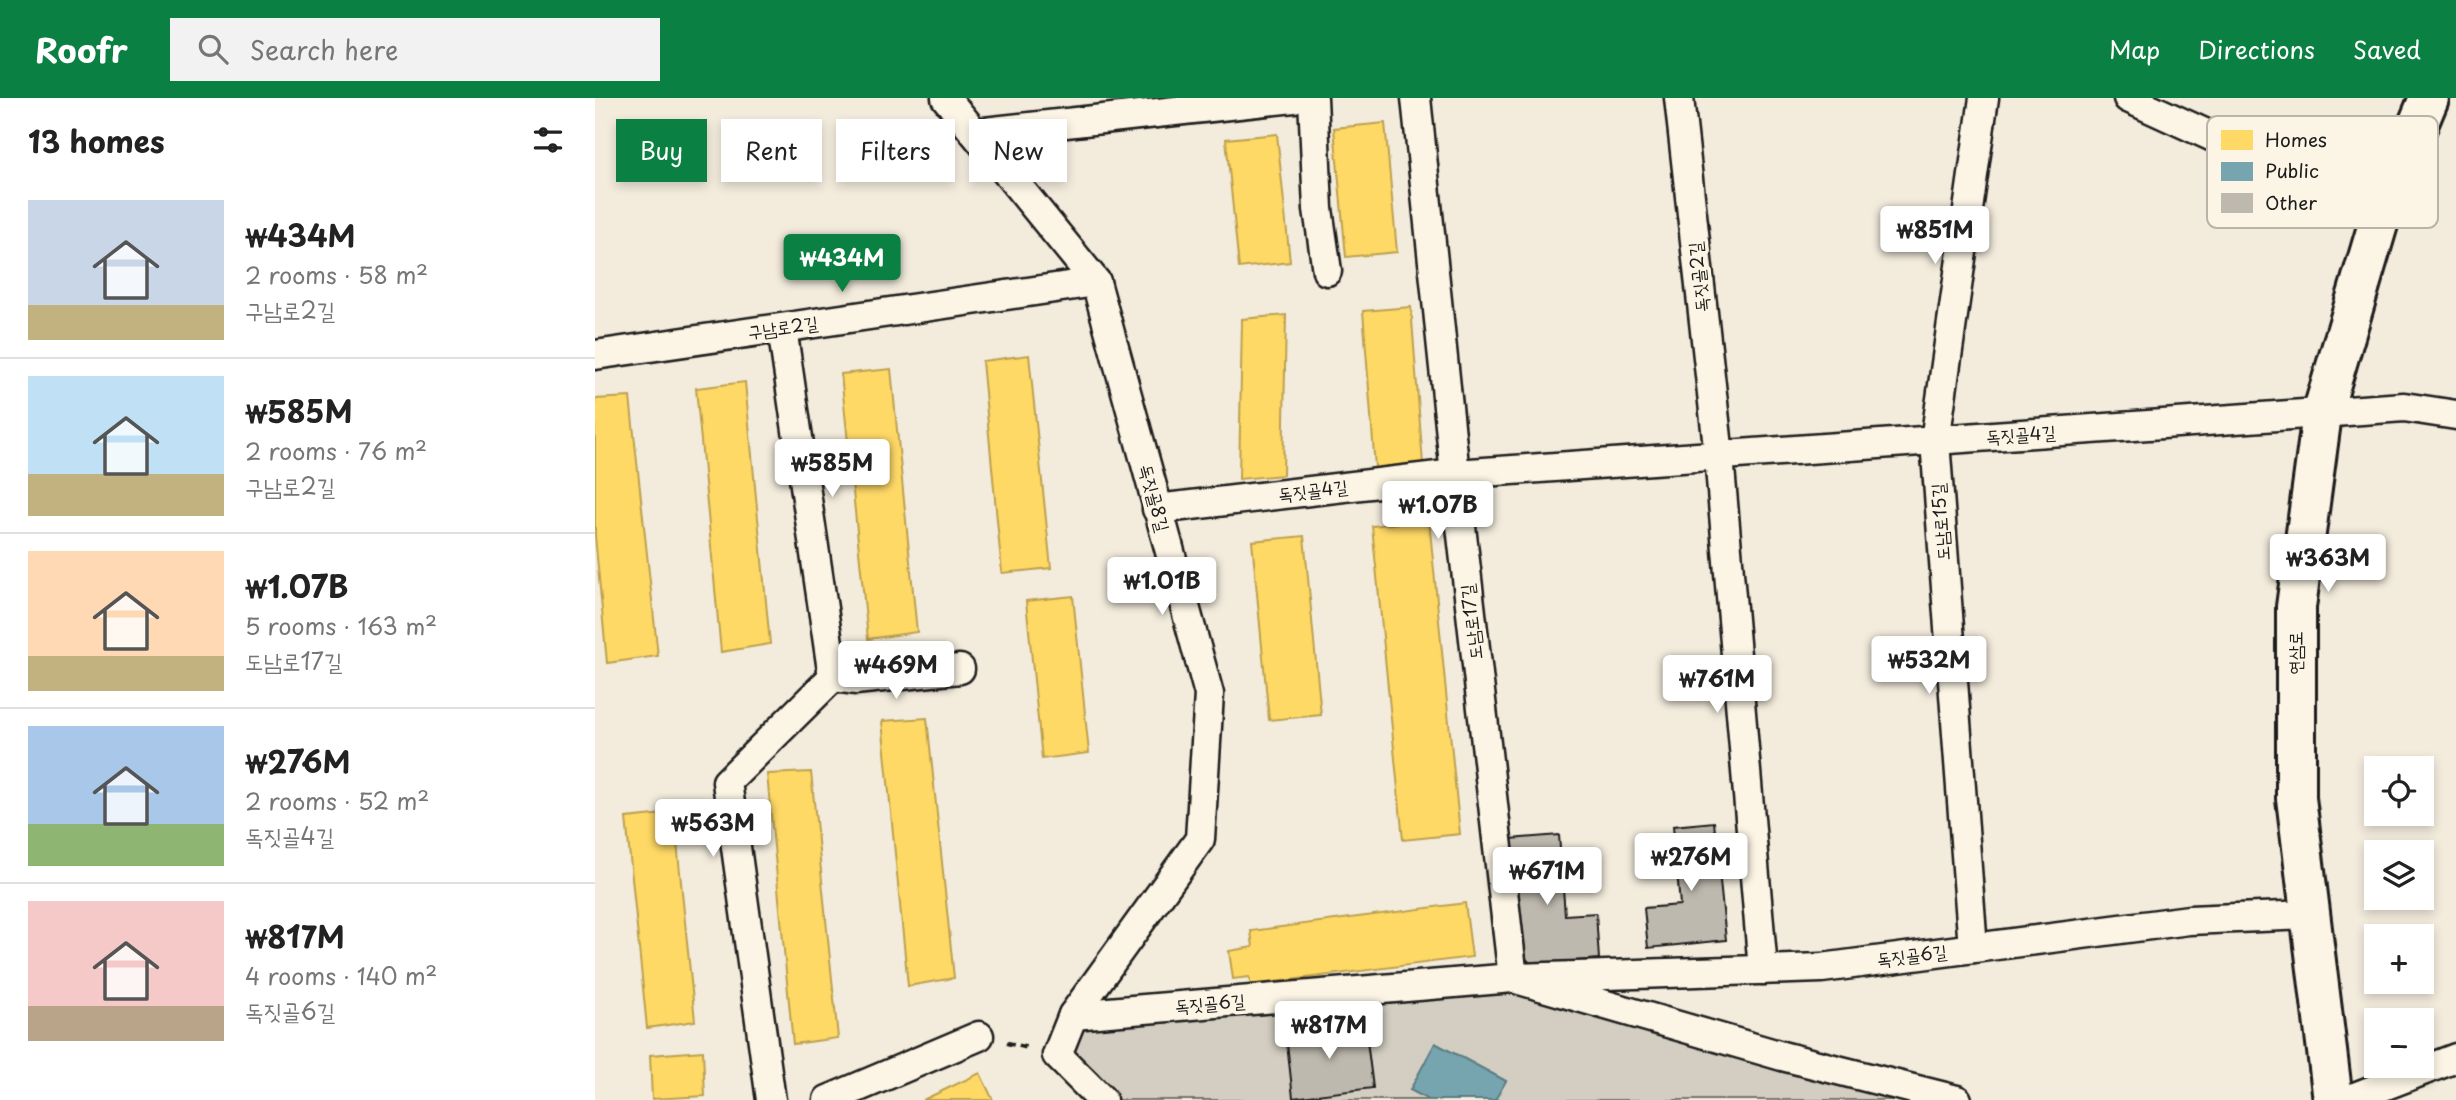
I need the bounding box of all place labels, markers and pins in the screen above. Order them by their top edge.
pin: ₩851M [1886,206,1984,266]
pin: ₩434M [793,234,891,294]
pin: ₩585M [783,440,881,499]
pin: ₩1.07B [1381,482,1495,541]
pin: ₩363M [2279,534,2377,594]
pin: ₩1.01B [1105,558,1219,617]
pin: ₩532M [1880,636,1978,696]
pin: ₩469M [847,642,945,701]
pin: ₩761M [1668,656,1766,715]
pin: ₩563M [664,800,762,859]
pin: ₩276M [1642,834,1740,893]
pin: ₩671M [1498,848,1596,907]
pin: ₩817M [1280,1002,1378,1061]

